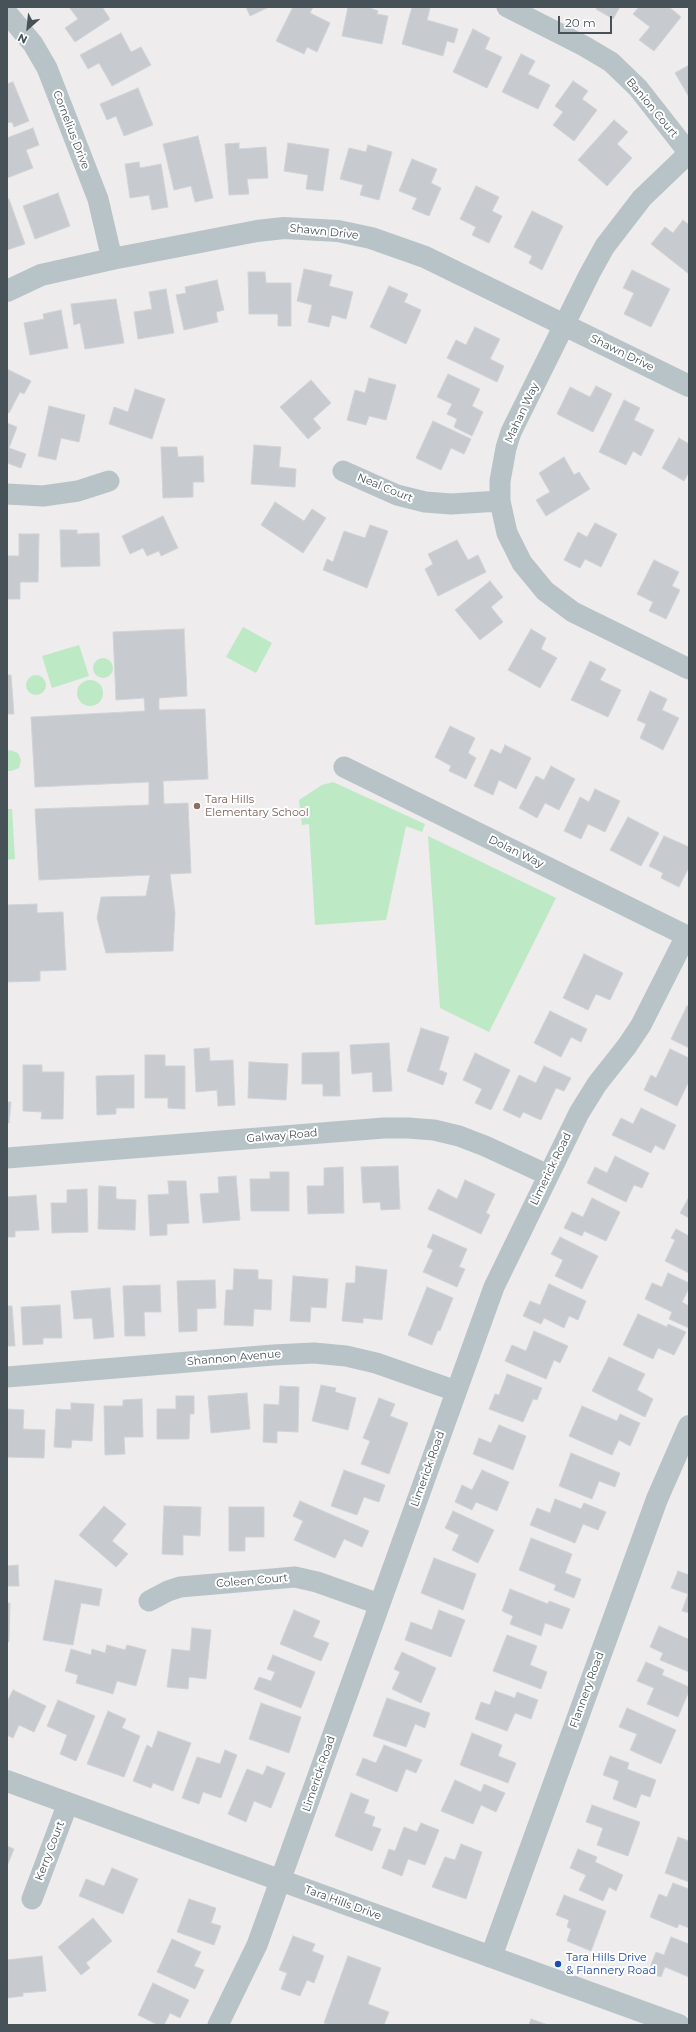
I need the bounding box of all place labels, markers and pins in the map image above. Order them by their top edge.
place label: Tara Hills Elementary School [205,793,309,819]
marker: Tara Hills Elementary School [192,801,202,811]
place label: Tara Hills Drive & Flannery Road [566,1951,656,1977]
marker: Tara Hills Drive & Flannery Road [553,1959,563,1969]

